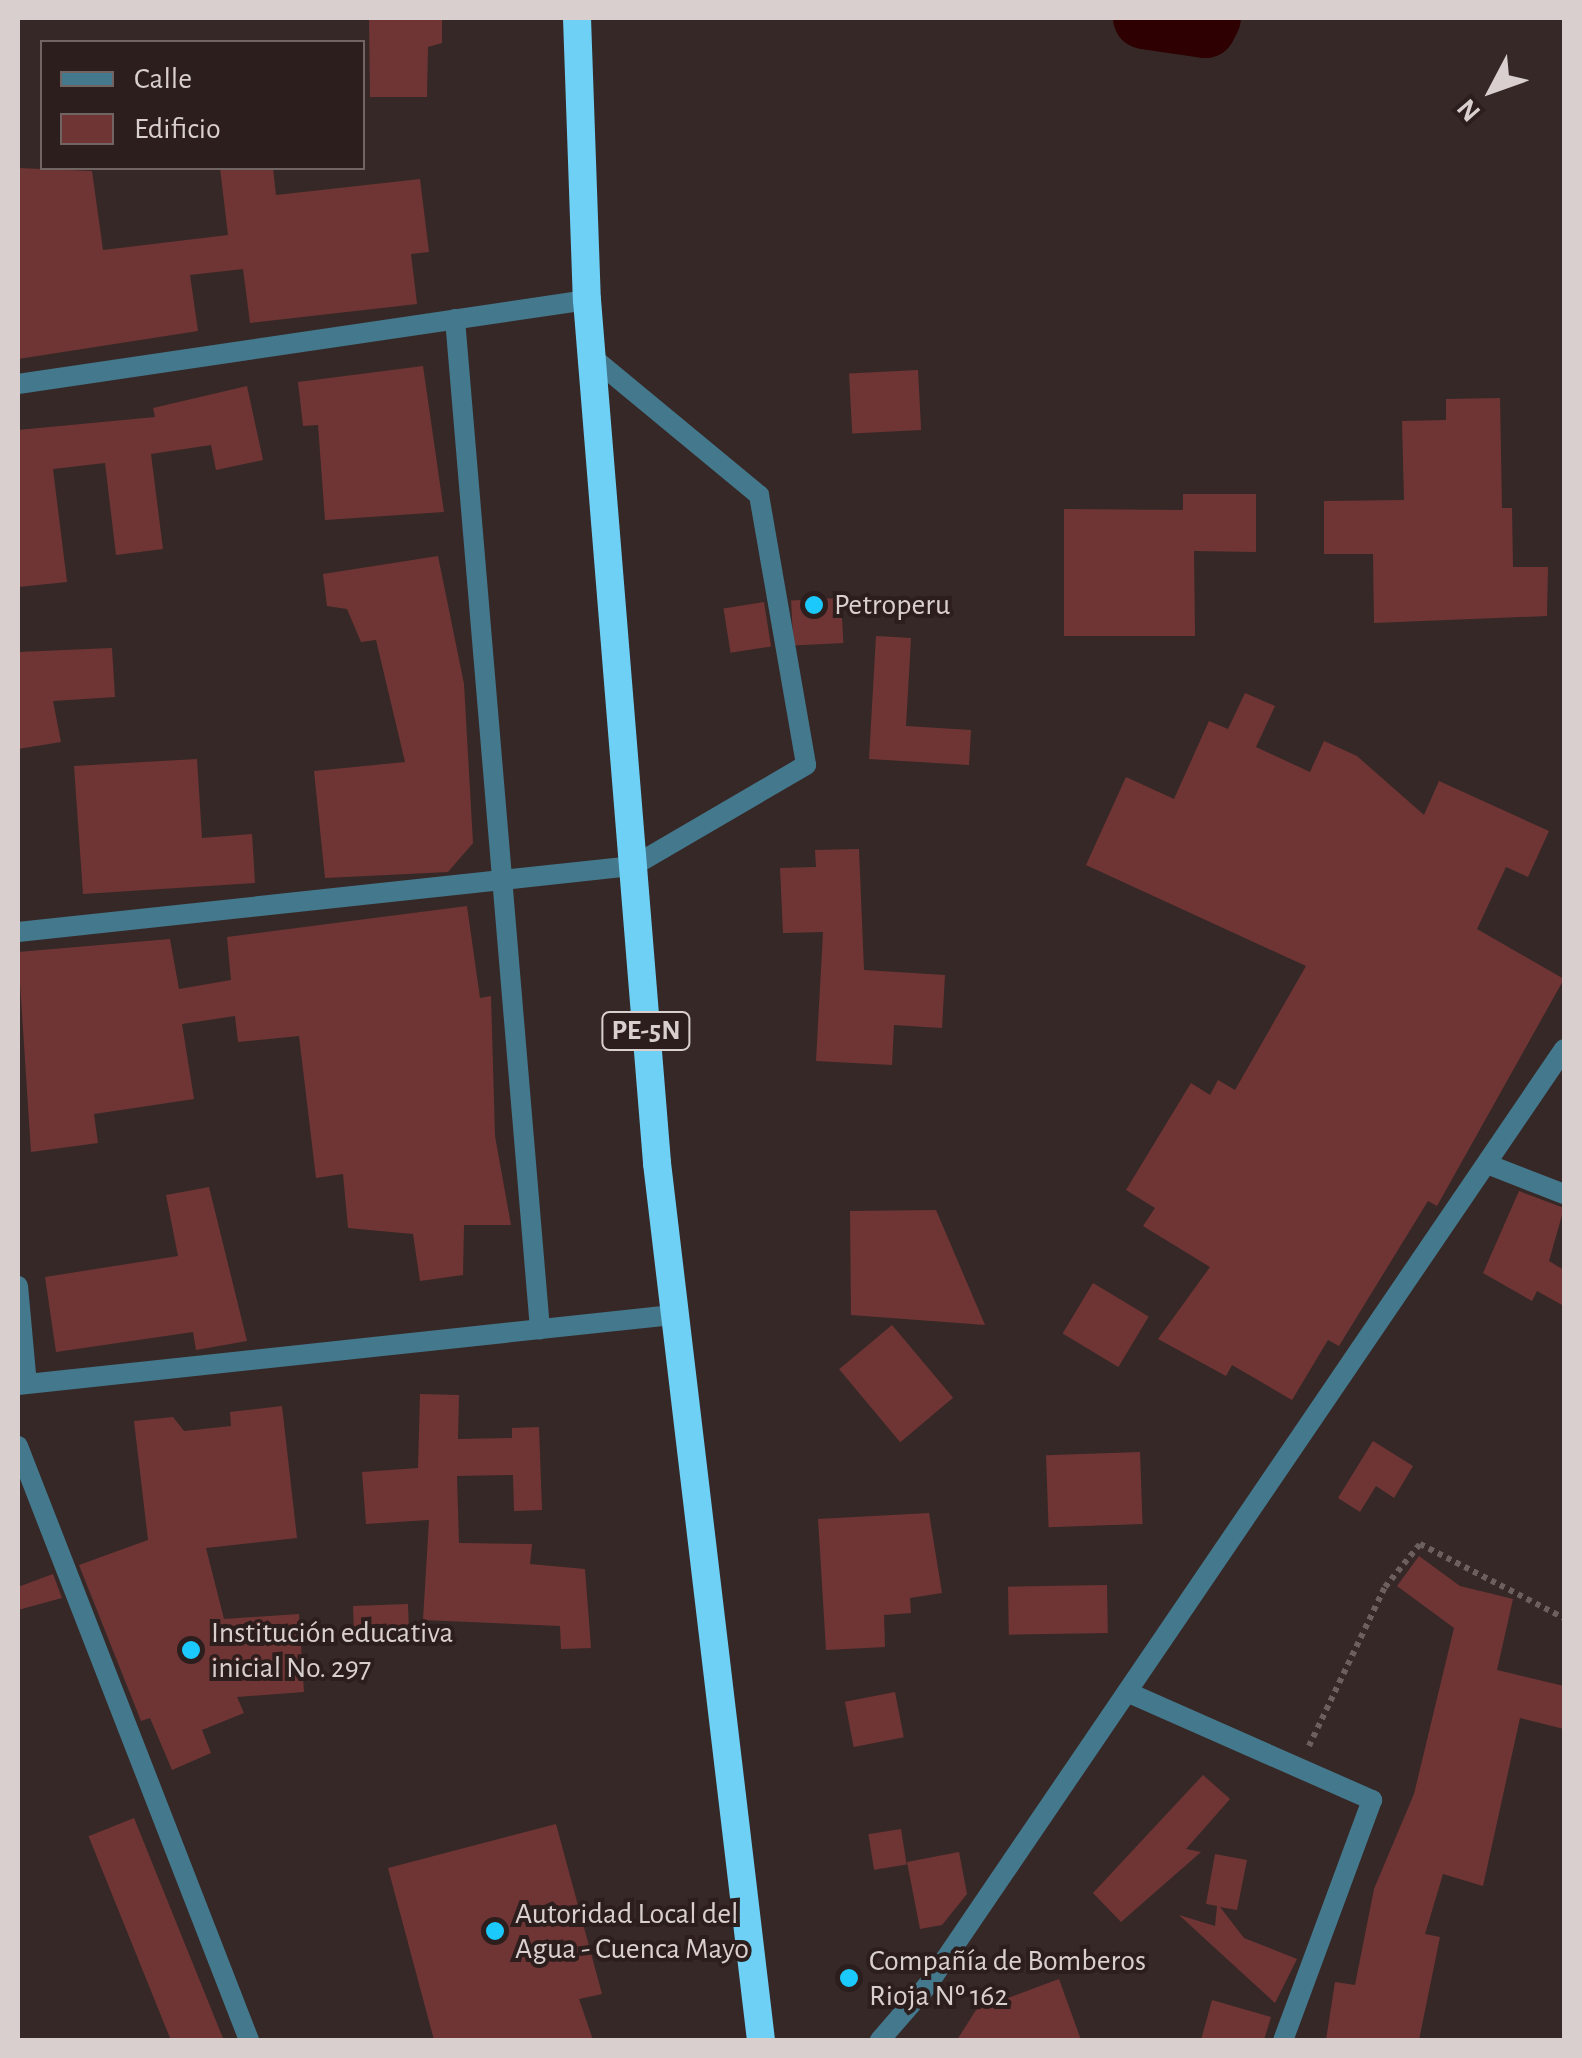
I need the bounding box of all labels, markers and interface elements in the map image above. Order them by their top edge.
legend [40,40,365,170]
north arrow [1442,40,1542,140]
text: Calle [134,64,192,94]
text: N [1452,93,1486,126]
text: Edificio [134,114,221,144]
place label: Petroperu [834,587,950,623]
marker: Petroperu [803,594,825,616]
road number: PE-5N [601,1008,691,1054]
place label: Institución educativa inicial No. 297 [211,1615,453,1686]
marker: Institución educativa inicial No. 297 [180,1639,202,1661]
place label: Autoridad Local del Agua - Cuenca Mayo [515,1896,749,1966]
marker: Autoridad Local del Agua - Cuenca Mayo [484,1920,506,1942]
place label: Compañía de Bomberos Rioja Nº 162 [869,1943,1146,2014]
marker: Compañía de Bomberos Rioja Nº 162 [838,1967,860,1989]

